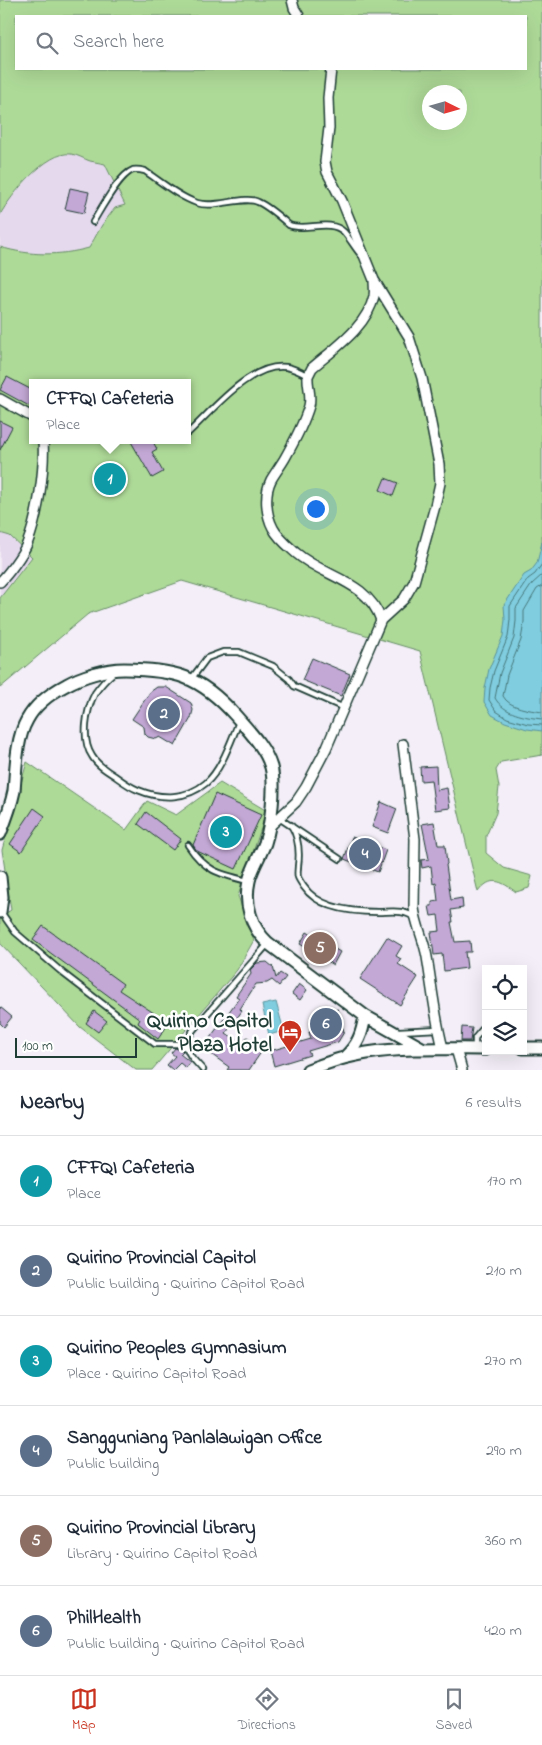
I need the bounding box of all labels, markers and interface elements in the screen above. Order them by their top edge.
search box [15,15,527,70]
icon: search [33,29,61,57]
text: Search here [73,29,164,56]
north arrow [422,85,467,130]
popup [29,379,191,444]
text: CFFQI Cafeteria [46,386,174,413]
text: Place [46,413,80,437]
pin: 1 [94,460,126,498]
your location [303,496,329,522]
pin: 2 [148,695,180,733]
pin: 3 [210,813,242,851]
pin: 4 [349,835,381,873]
pin: 5 [304,929,336,967]
map controls [482,965,527,1055]
button: locate [482,965,527,1010]
pin: 6 [310,1005,342,1043]
place label: Quirino Capitol Plaza Hotel [147,1007,272,1061]
button: layers [482,1010,527,1055]
hotel icon: Quirino Capitol Plaza Hotel [277,1019,303,1053]
scale bar [15,1035,138,1058]
text: 100 m [22,1036,53,1057]
text: Nearby [20,1088,84,1118]
text: 6 results [465,1091,522,1115]
text: CFFQI Cafeteria [67,1155,194,1182]
text: 1 [33,1169,39,1193]
text: 170 m [487,1169,522,1193]
text: Place [67,1182,101,1206]
text: Quirino Provincial Capitol [67,1245,256,1272]
text: 2 [32,1259,40,1283]
text: 210 m [486,1259,522,1283]
text: Public building · Quirino Capitol Road [67,1272,305,1296]
text: Quirino Peoples Gymnasium [67,1335,286,1362]
text: 3 [33,1349,39,1373]
text: 270 m [484,1349,522,1373]
text: Place · Quirino Capitol Road [67,1362,246,1386]
text: Sangguniang Panlalawigan Office [67,1425,322,1452]
text: 4 [33,1439,39,1463]
text: 290 m [486,1439,522,1463]
text: Public building [67,1452,159,1476]
text: Quirino Provincial Library [67,1515,256,1542]
text: 5 [31,1529,41,1553]
text: 360 m [485,1529,522,1553]
text: Library · Quirino Capitol Road [67,1542,257,1566]
text: PhilHealth [67,1605,141,1632]
text: 6 [32,1619,40,1643]
text: 420 m [484,1619,522,1643]
text: Public building · Quirino Capitol Road [67,1632,305,1656]
tab: Map [70,1685,98,1736]
tab: Directions [238,1685,296,1736]
tab: Saved [436,1685,472,1736]

